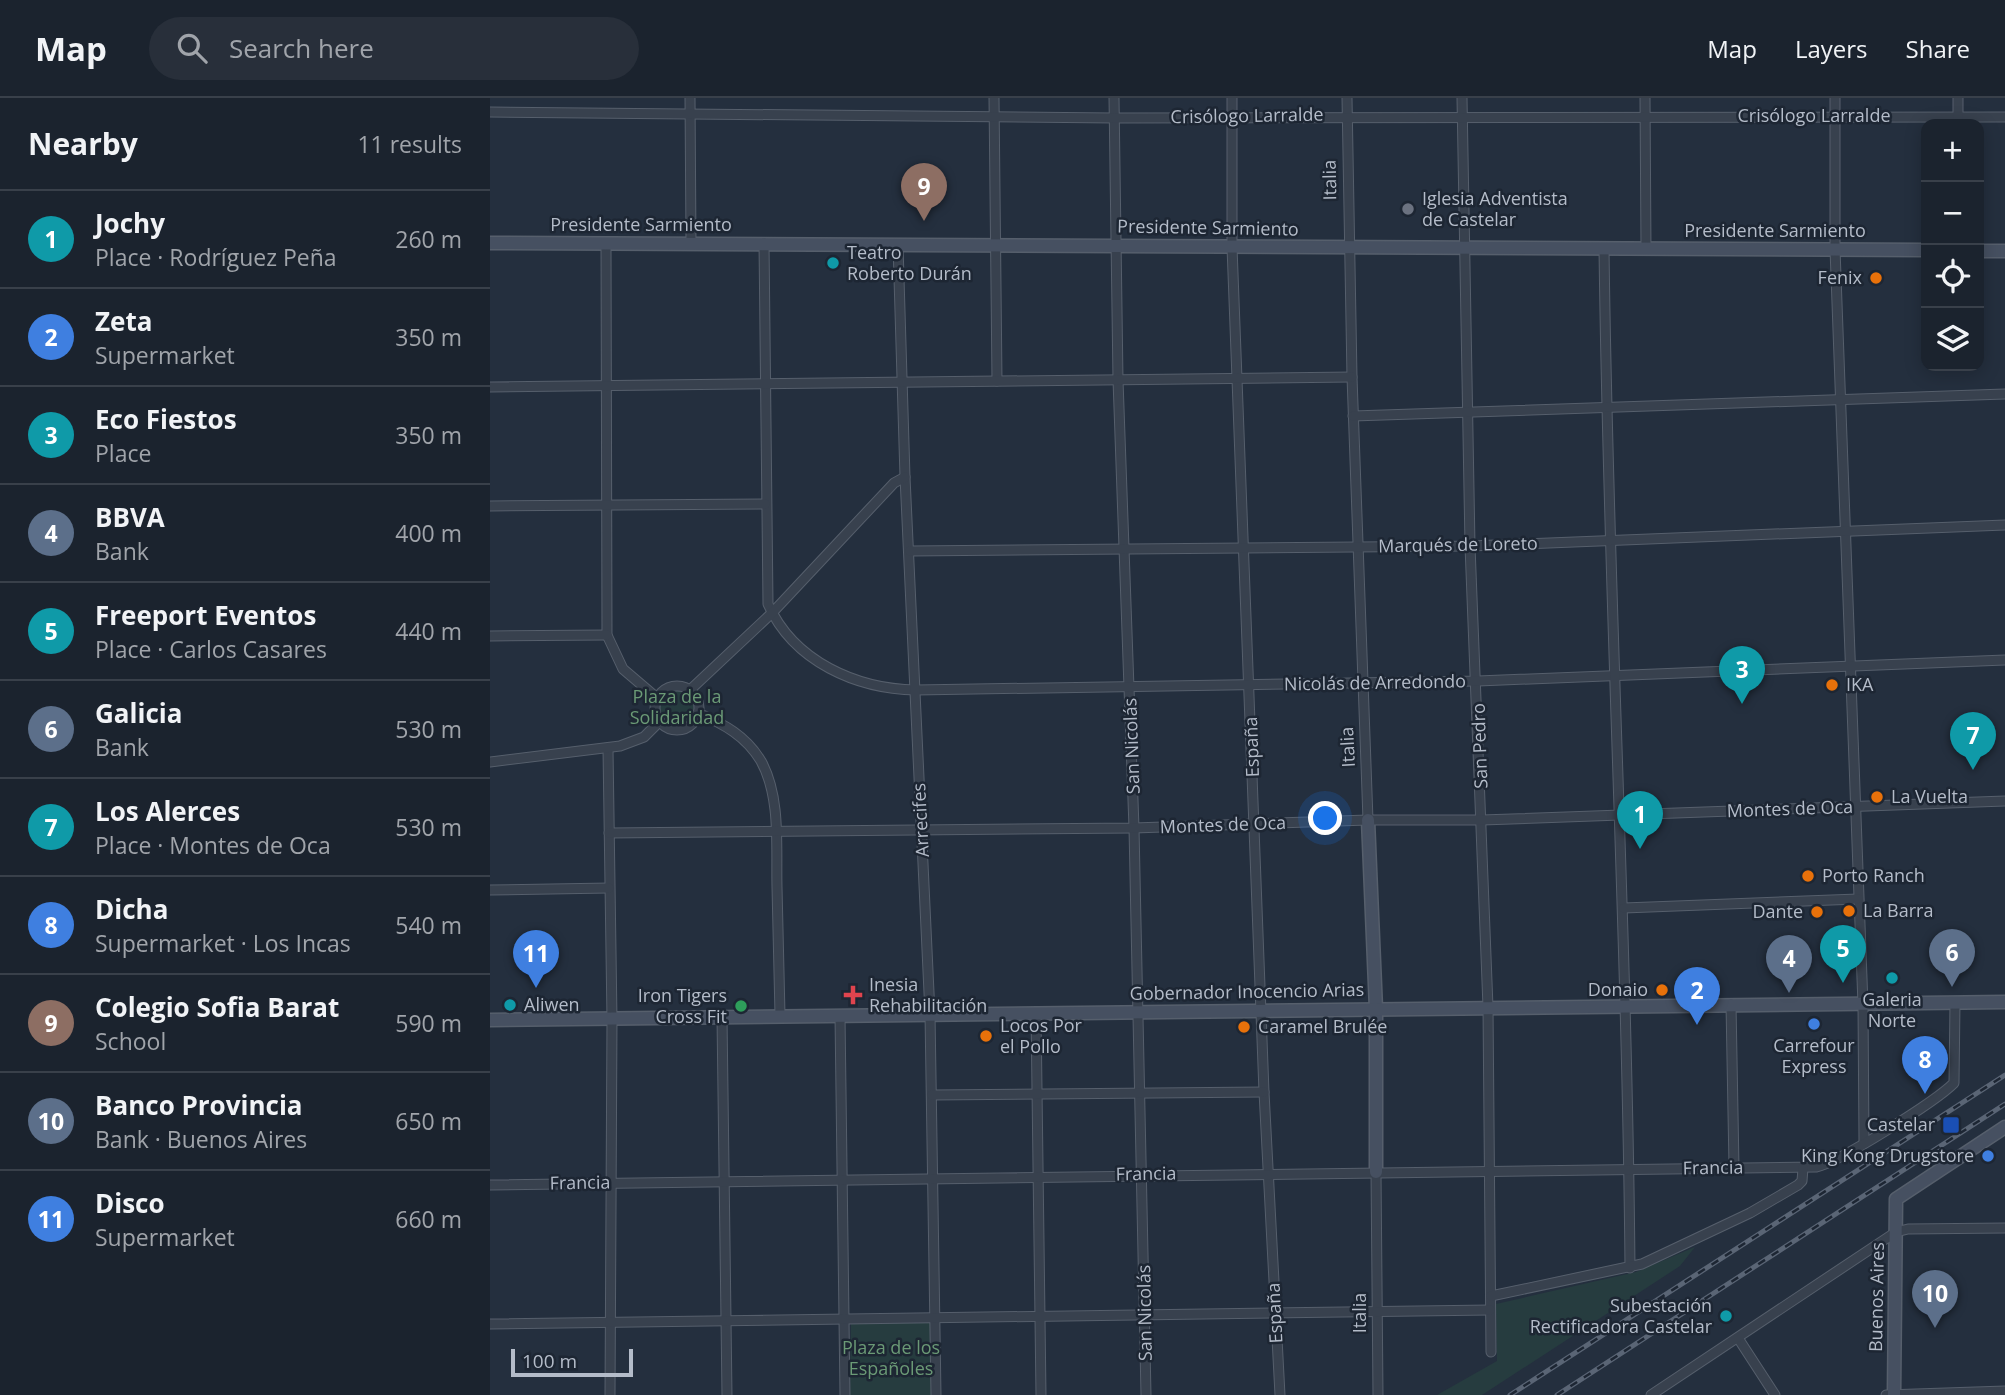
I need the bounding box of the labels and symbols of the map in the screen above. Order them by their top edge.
street label: Crisólogo Larralde [1170,102,1324,128]
street label: Crisólogo Larralde [1737,103,1891,127]
street label: Italia [1317,160,1341,200]
pin: 9 [901,163,947,221]
place label: Iglesia Adventista de Castelar [1422,186,1568,231]
marker: Iglesia Adventista de Castelar [1400,201,1416,217]
street label: Presidente Sarmiento [550,212,732,236]
street label: Presidente Sarmiento [1117,213,1299,241]
street label: Presidente Sarmiento [1684,218,1866,242]
place label: Teatro Roberto Durán [847,240,972,285]
marker: Teatro Roberto Durán [825,255,841,271]
place label: Fenix [1818,265,1863,289]
marker: Fenix [1868,270,1884,286]
street label: Marqués de Loreto [1378,531,1538,557]
pin: 3 [1719,646,1765,704]
street label: Nicolás de Arredondo [1284,668,1466,696]
place label: IKA [1846,672,1874,696]
marker: IKA [1824,677,1840,693]
park label: Plaza de la Solidaridad [630,684,724,729]
street label: San Nicolás [1117,698,1145,795]
street label: San Pedro [1466,703,1492,789]
pin: 7 [1950,712,1996,770]
street label: España [1238,716,1264,778]
street label: Italia [1334,726,1360,768]
street label: Arrecifes [906,782,934,858]
place label: La Vuelta [1891,784,1968,808]
marker: La Vuelta [1869,789,1885,805]
pin: 1 [1617,791,1663,849]
street label: Montes de Oca [1726,794,1853,822]
your location [1308,801,1342,835]
street label: Montes de Oca [1159,810,1286,838]
place label: Porto Ranch [1822,863,1925,887]
marker: Porto Ranch [1800,868,1816,884]
place label: La Barra [1863,898,1933,922]
place label: Dante [1752,899,1803,923]
marker: La Barra [1841,903,1857,919]
marker: Dante [1809,904,1825,920]
pin: 5 [1820,925,1866,983]
pin: 6 [1929,929,1975,987]
pin: 11 [513,930,559,988]
pin: 4 [1766,935,1812,993]
pin: 2 [1674,967,1720,1025]
marker: Galeria Norte [1884,970,1900,986]
place label: Inesia Rehabilitación [869,972,987,1017]
street label: Gobernador Inocencio Arias [1130,977,1364,1005]
place label: Donaio [1588,977,1648,1001]
marker: Donaio [1654,982,1670,998]
place label: Iron Tigers Cross Fit [638,983,727,1028]
marker: Inesia Rehabilitación [843,985,863,1005]
place label: Galeria Norte [1862,987,1922,1032]
place label: Aliwen [524,992,580,1016]
marker: Aliwen [502,997,518,1013]
marker: Iron Tigers Cross Fit [733,998,749,1014]
place label: Locos Por el Pollo [1000,1013,1083,1058]
place label: Caramel Brulée [1258,1014,1387,1038]
marker: Carrefour Express [1806,1016,1822,1032]
marker: Caramel Brulée [1236,1019,1252,1035]
marker: Locos Por el Pollo [978,1028,994,1044]
place label: Carrefour Express [1773,1033,1855,1078]
pin: 8 [1902,1036,1948,1094]
place label: Castelar [1867,1112,1936,1136]
marker: Castelar [1941,1115,1961,1135]
place label: King Kong Drugstore [1801,1143,1974,1167]
marker: King Kong Drugstore [1980,1148,1996,1164]
street label: Francia [1682,1154,1744,1180]
street label: Francia [1115,1160,1177,1186]
street label: Francia [549,1169,611,1195]
street label: Buenos Aires [1863,1242,1889,1352]
street label: San Nicolás [1131,1265,1157,1361]
pin: 10 [1912,1270,1958,1328]
street label: España [1260,1282,1288,1344]
street label: Italia [1347,1293,1371,1333]
place label: Subestación Rectificadora Castelar [1530,1293,1713,1338]
marker: Subestación Rectificadora Castelar [1718,1308,1734,1324]
park label: Plaza de los Españoles [842,1335,940,1380]
scale bar [511,1346,634,1378]

